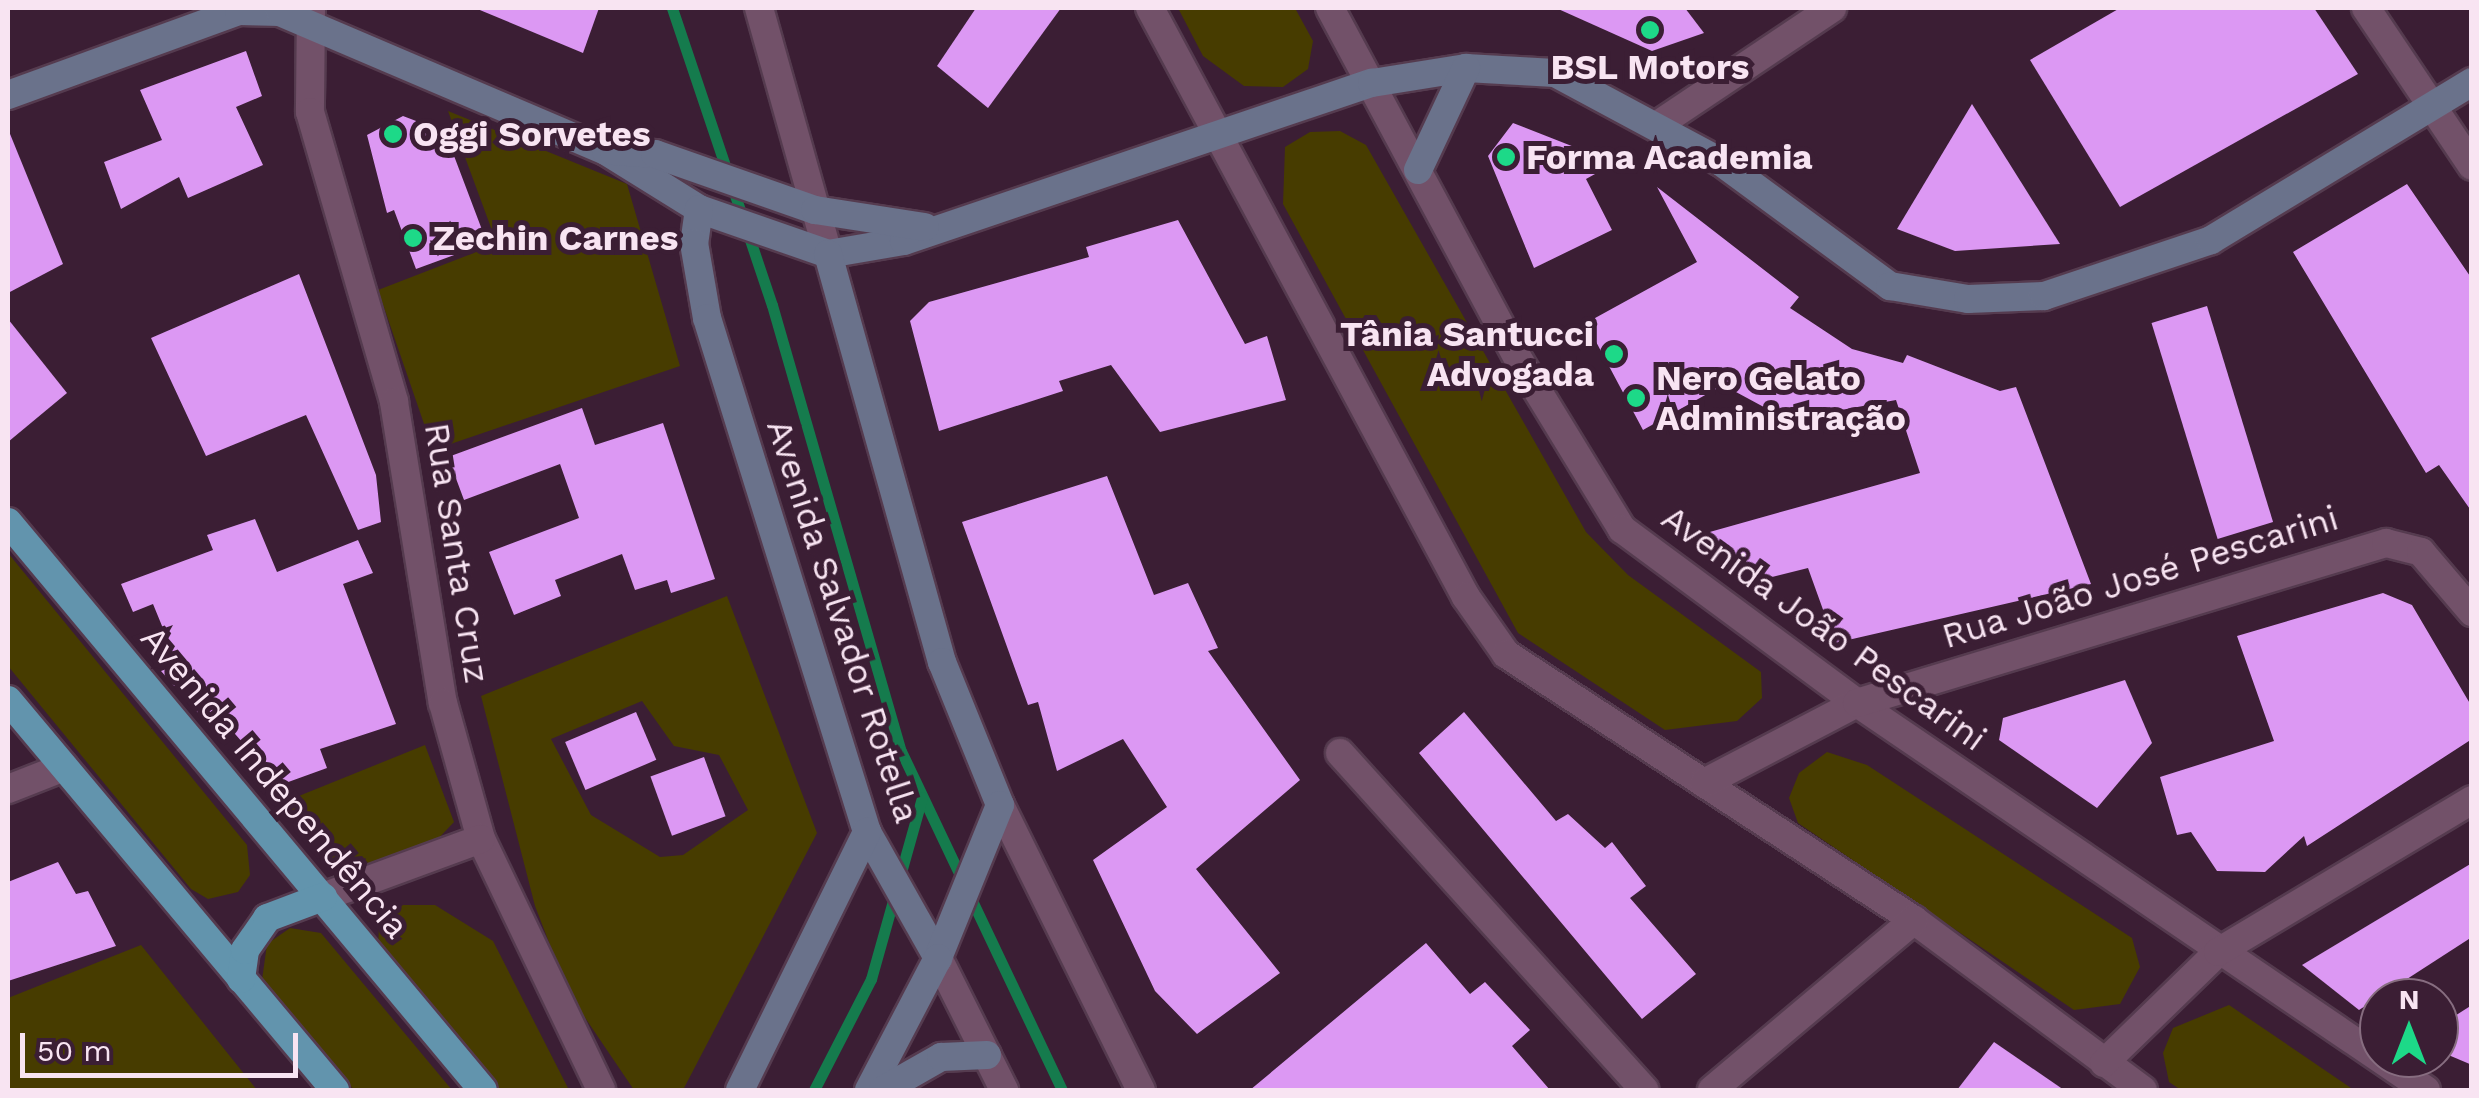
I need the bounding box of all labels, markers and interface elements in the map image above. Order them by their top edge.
marker: BSL Motors [1639,19,1661,41]
place label: BSL Motors [1550,46,1750,88]
place label: Oggi Sorvetes [413,113,651,155]
marker: Oggi Sorvetes [382,123,404,145]
place label: Forma Academia [1526,136,1814,178]
marker: Forma Academia [1495,146,1517,168]
place label: Zechin Carnes [433,217,678,259]
marker: Zechin Carnes [402,227,424,249]
place label: Tânia Santucci Advogada [1340,313,1594,395]
marker: Tânia Santucci Advogada [1603,343,1625,365]
place label: Nero Gelato Administração [1656,357,1906,439]
marker: Nero Gelato Administração [1625,387,1647,409]
street label: Avenida Salvador Rotella [758,413,928,829]
street label: Rua Santa Cruz [416,419,498,687]
street label: Avenida João Pescarini [1653,496,1995,760]
street label: Rua João José Pescarini [1936,496,2344,658]
street label: Avenida Independência [132,617,418,947]
north arrow [2359,978,2459,1078]
text: N [2399,983,2419,1016]
scale bar [25,1013,302,1075]
text: 50 m [37,1033,112,1068]

